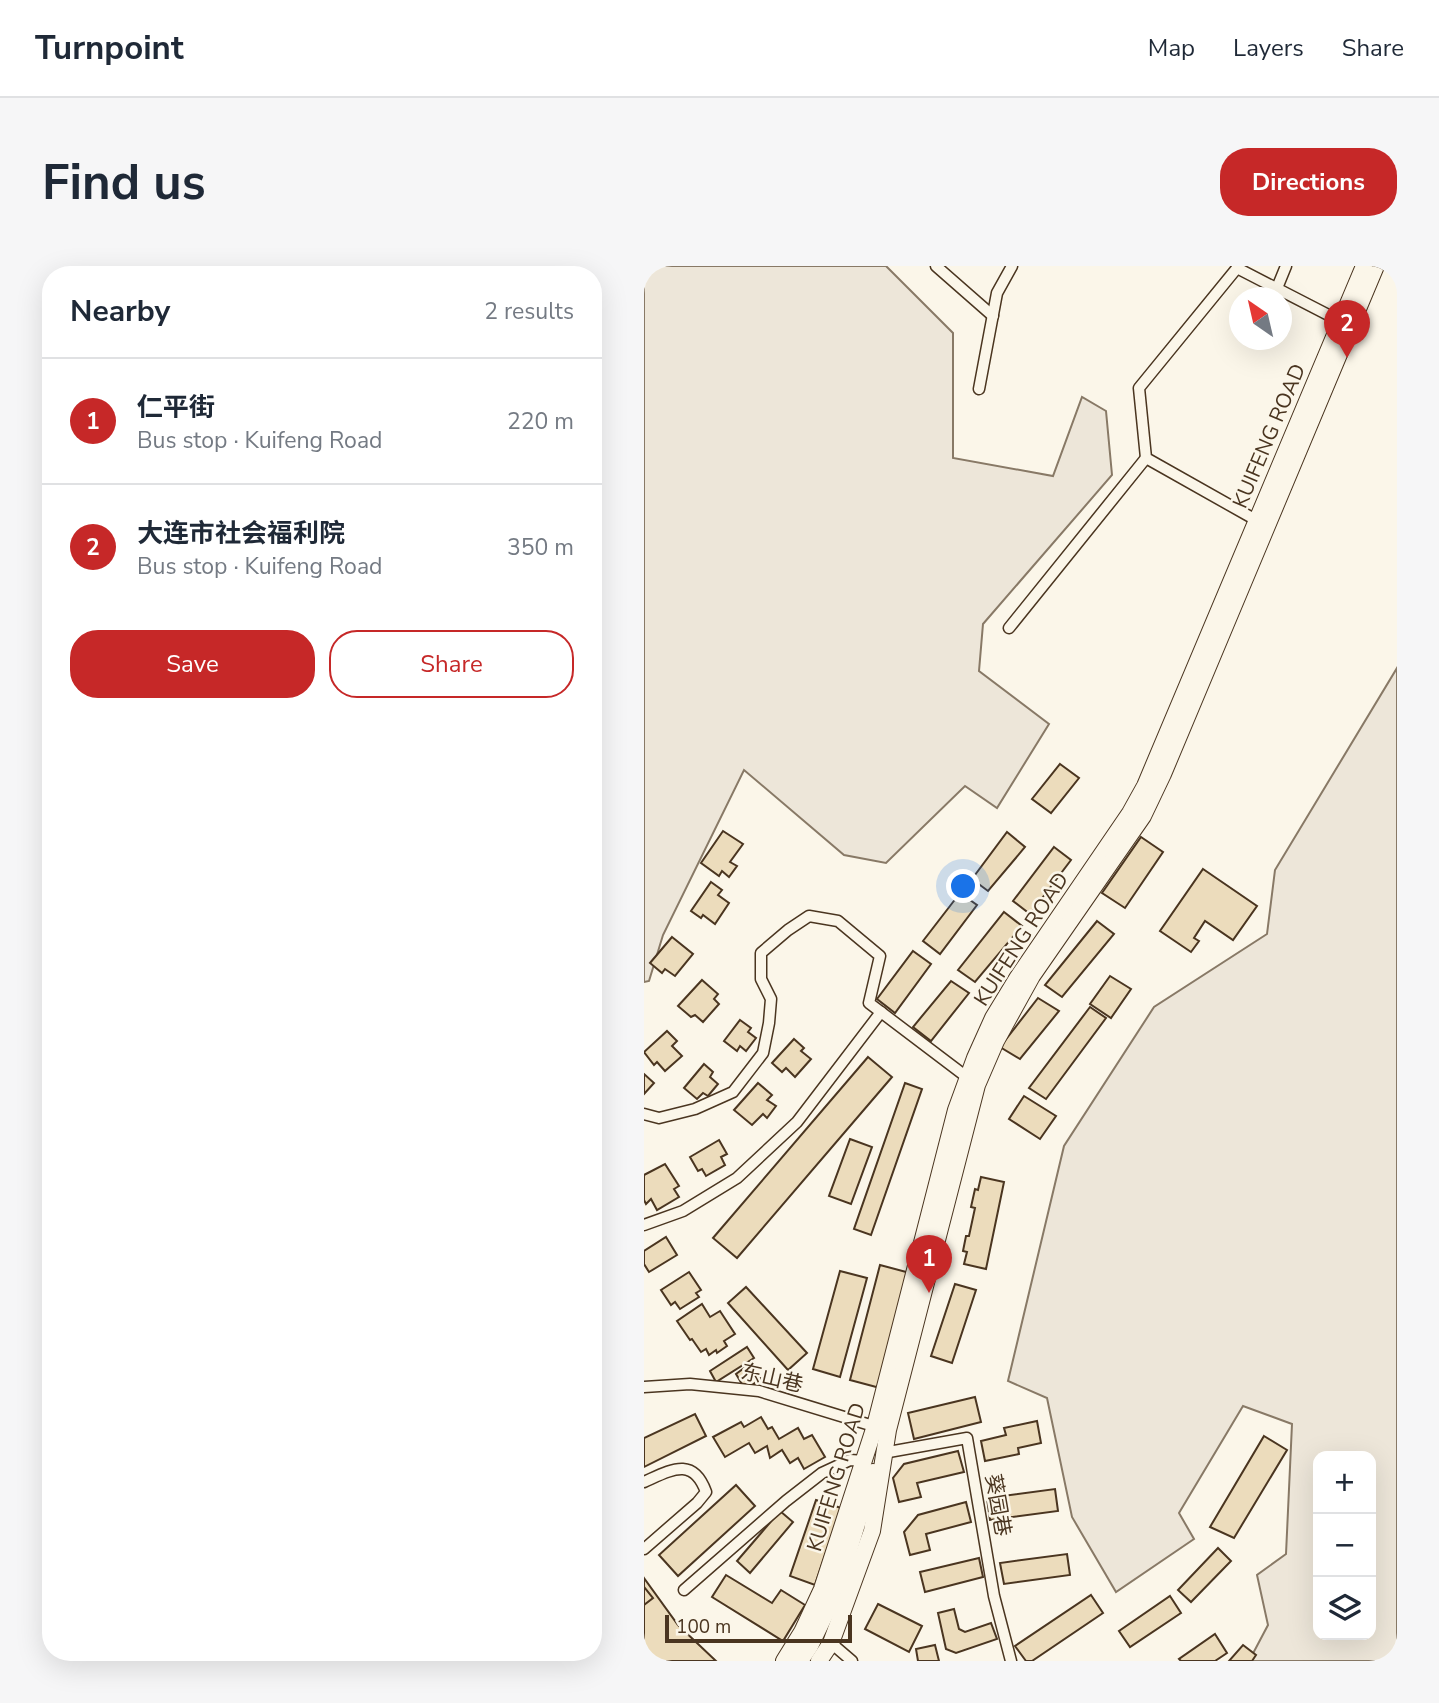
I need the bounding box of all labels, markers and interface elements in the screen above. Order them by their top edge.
text: Turnpoint [35,26,184,71]
text: Map [1148,32,1195,64]
text: Layers [1233,32,1304,64]
text: Share [1342,32,1404,64]
button: Directions [1220,148,1397,216]
text: Find us [42,149,206,216]
north arrow [1229,287,1292,350]
text: Nearby [70,291,170,332]
text: 2 results [484,296,574,327]
pin: 2 [1324,300,1370,358]
street label: KUIFENG ROAD [1226,360,1312,512]
text: 仁平街 [137,390,215,425]
text: 1 [86,406,100,437]
text: 220 m [507,406,574,437]
text: Bus stop · Kuifeng Road [137,425,383,456]
text: 大连市社会福利院 [137,516,345,551]
text: 2 [86,532,100,563]
text: 350 m [507,532,574,563]
text: Bus stop · Kuifeng Road [137,551,383,582]
button: Save [70,630,315,698]
button: Share [329,630,574,698]
street label: KUIFENG ROAD [967,867,1075,1011]
your location [946,869,980,903]
pin: 1 [906,1235,952,1293]
street label: 东山巷 [738,1357,806,1399]
street label: KUIFENG ROAD [800,1399,872,1555]
map controls [1313,1451,1376,1640]
button: + [1313,1451,1376,1514]
street label: 葵园巷 [979,1472,1017,1538]
button: − [1313,1514,1376,1577]
button: layers [1313,1577,1376,1640]
scale bar [665,1612,852,1644]
text: 100 m [676,1614,731,1640]

